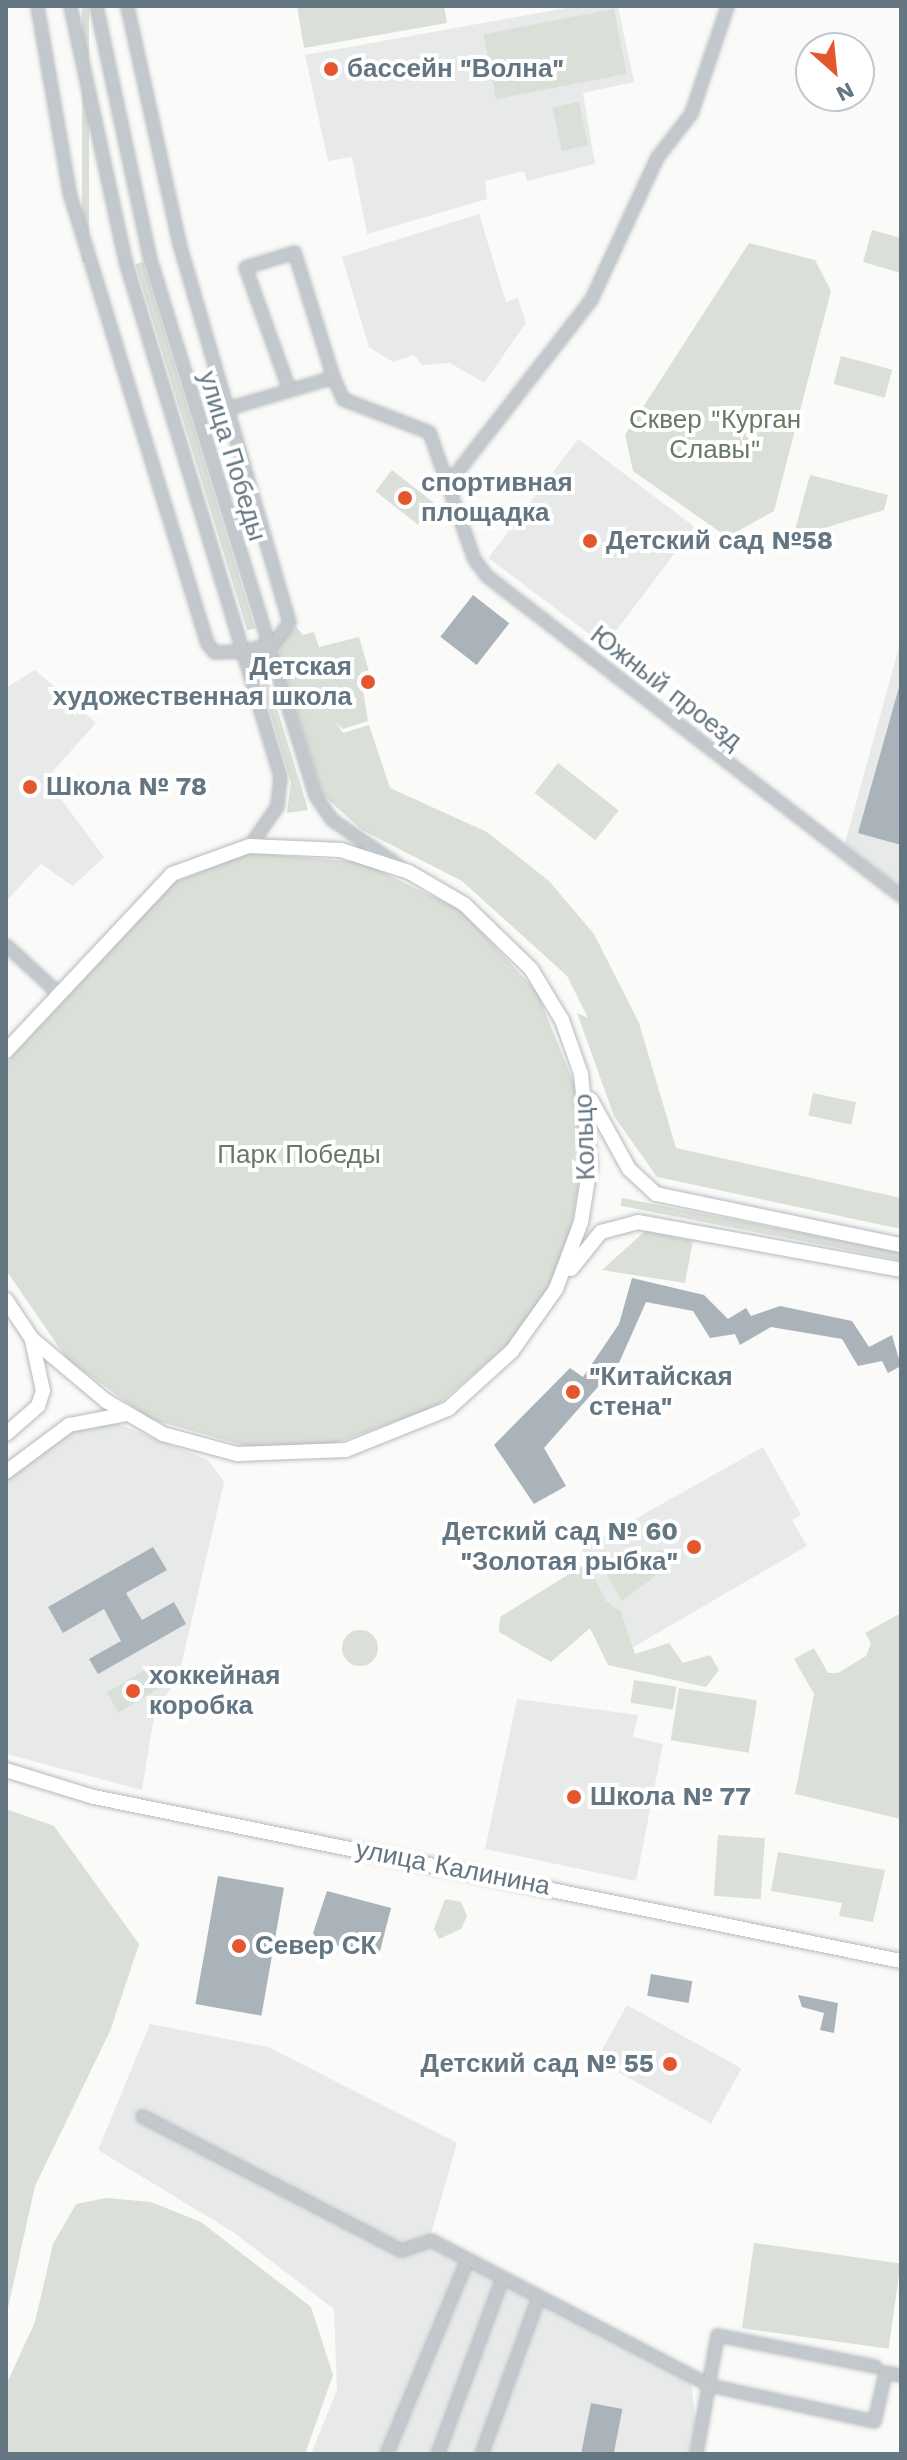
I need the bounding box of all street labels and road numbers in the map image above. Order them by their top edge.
street label: улица Победы [191,367,273,545]
street label: Южный проезд [584,619,748,757]
street label: Кольцо [568,1093,602,1181]
street label: улица Калинина [353,1834,553,1902]

